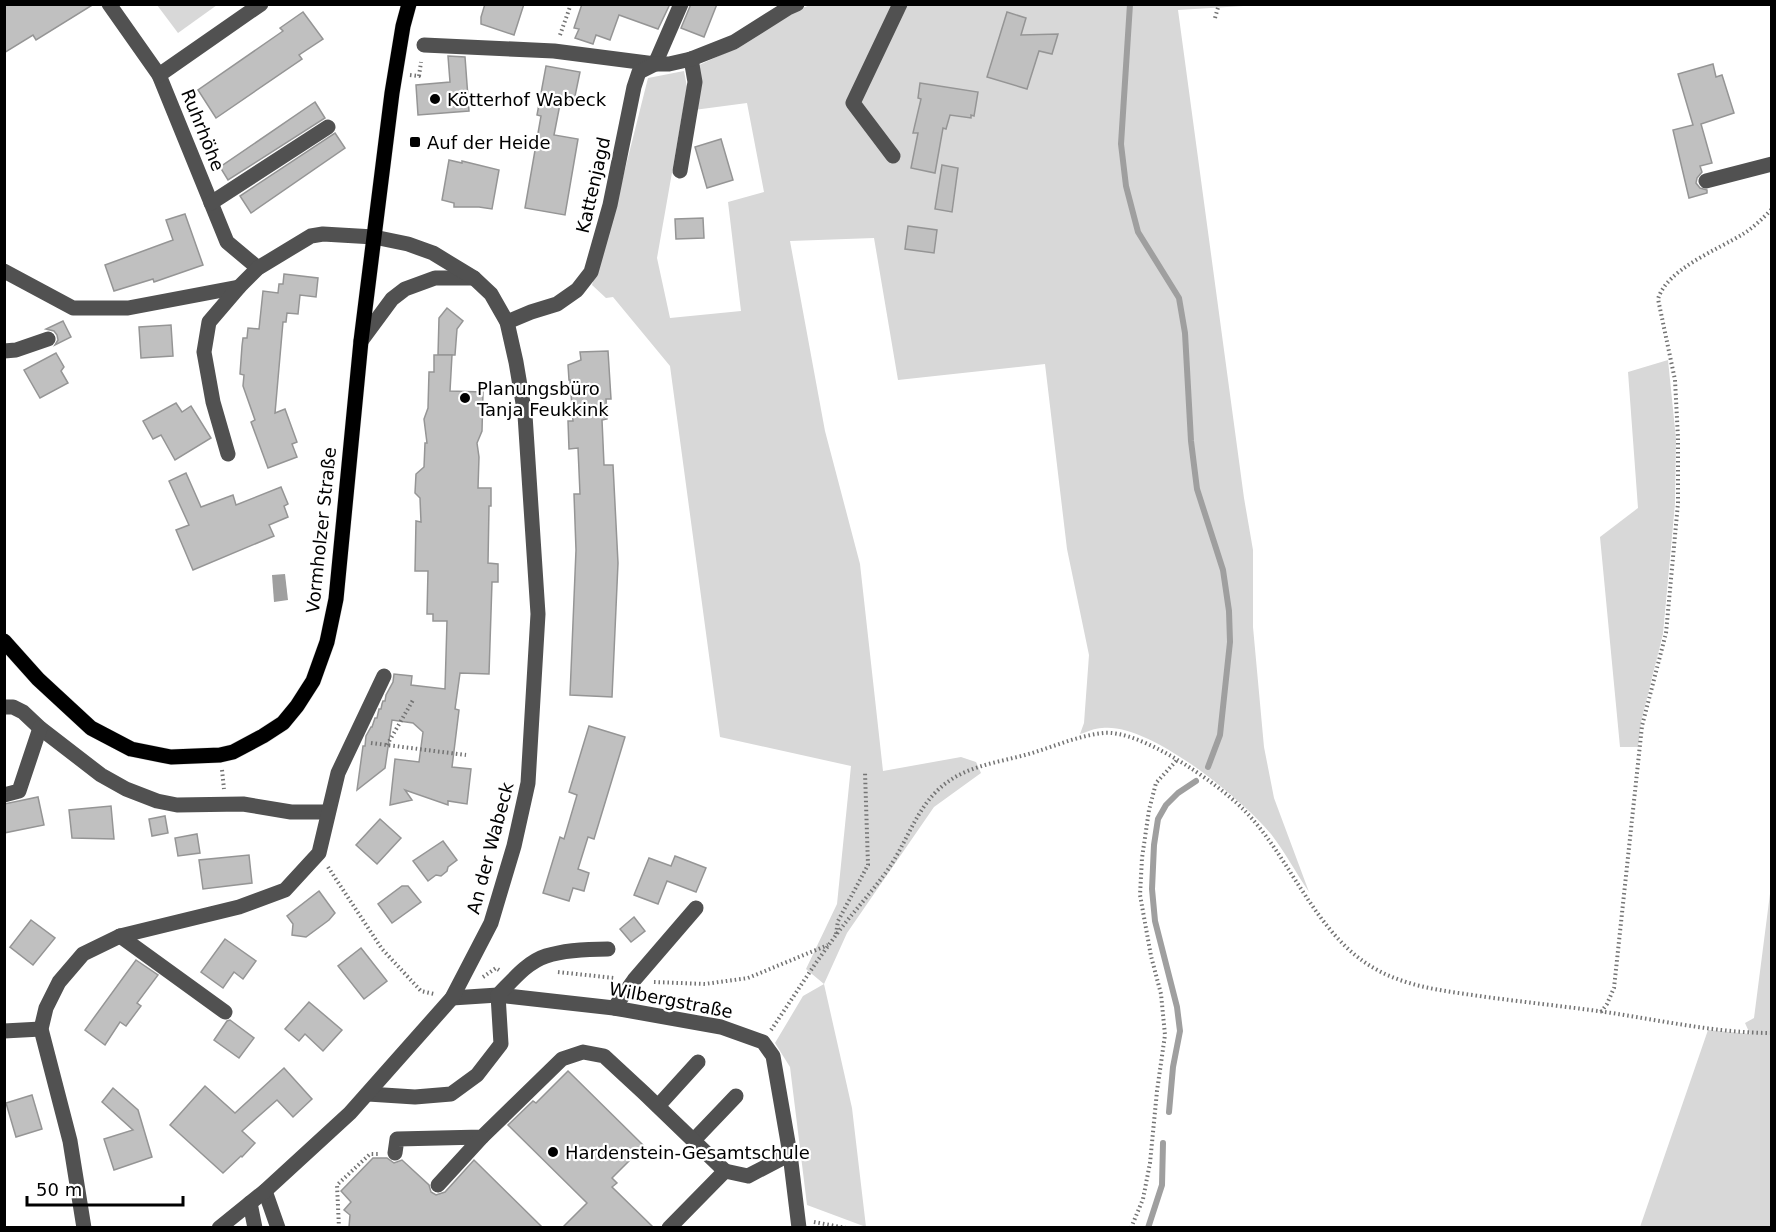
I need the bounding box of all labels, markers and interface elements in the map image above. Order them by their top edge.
street label: Ruhrhöhe [177,86,229,174]
place label: Kötterhof Wabeck [447,89,607,110]
marker: Kötterhof Wabeck [428,92,442,106]
place label: Auf der Heide [427,132,551,153]
marker: Auf der Heide [408,135,422,149]
street label: Kattenjagd [572,135,614,235]
place label: Planungsbüro Tanja Feukkink [476,378,609,420]
marker: Planungsbüro Tanja Feukkink [458,391,472,405]
street label: Vormholzer Straße [302,446,340,614]
street label: An der Wabeck [462,779,518,916]
street label: Wilbergstraße [607,978,735,1022]
place label: Hardenstein-Gesamtschule [565,1142,810,1163]
marker: Hardenstein-Gesamtschule [546,1145,560,1159]
scale bar [27,1169,183,1207]
text: 50 m [36,1179,82,1200]

